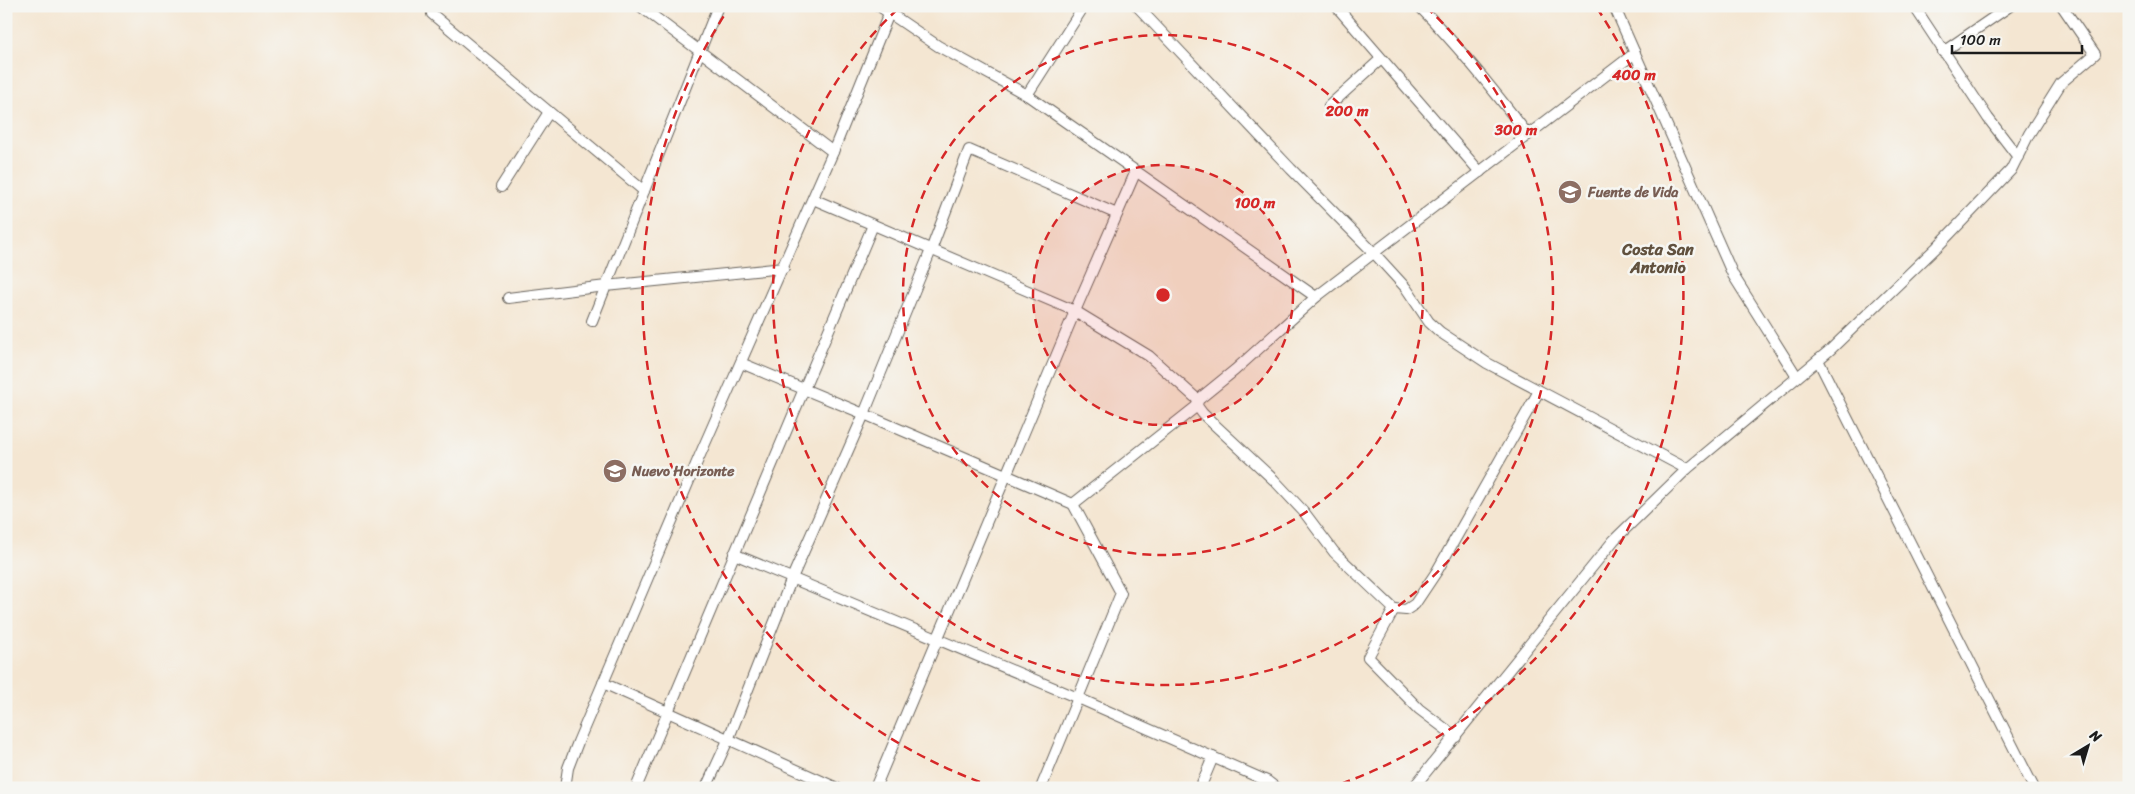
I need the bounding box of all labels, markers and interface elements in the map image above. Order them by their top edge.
scale bar [1952,22,2082,54]
text: 100 m [1960,27,2001,53]
text: 400 m [1611,62,1656,88]
text: 200 m [1324,98,1369,124]
text: 300 m [1494,117,1538,143]
school or university icon: Fuente de Vida [1557,179,1583,205]
place label: Fuente de Vida [1587,180,1679,205]
text: 100 m [1235,190,1276,216]
district label: Costa San Antonio [1621,235,1694,282]
centre of rings [1154,286,1172,304]
school or university icon: Nuevo Horizonte [602,458,628,484]
place label: Nuevo Horizonte [631,459,735,484]
north arrow [2062,722,2112,772]
text: N [2083,723,2107,749]

